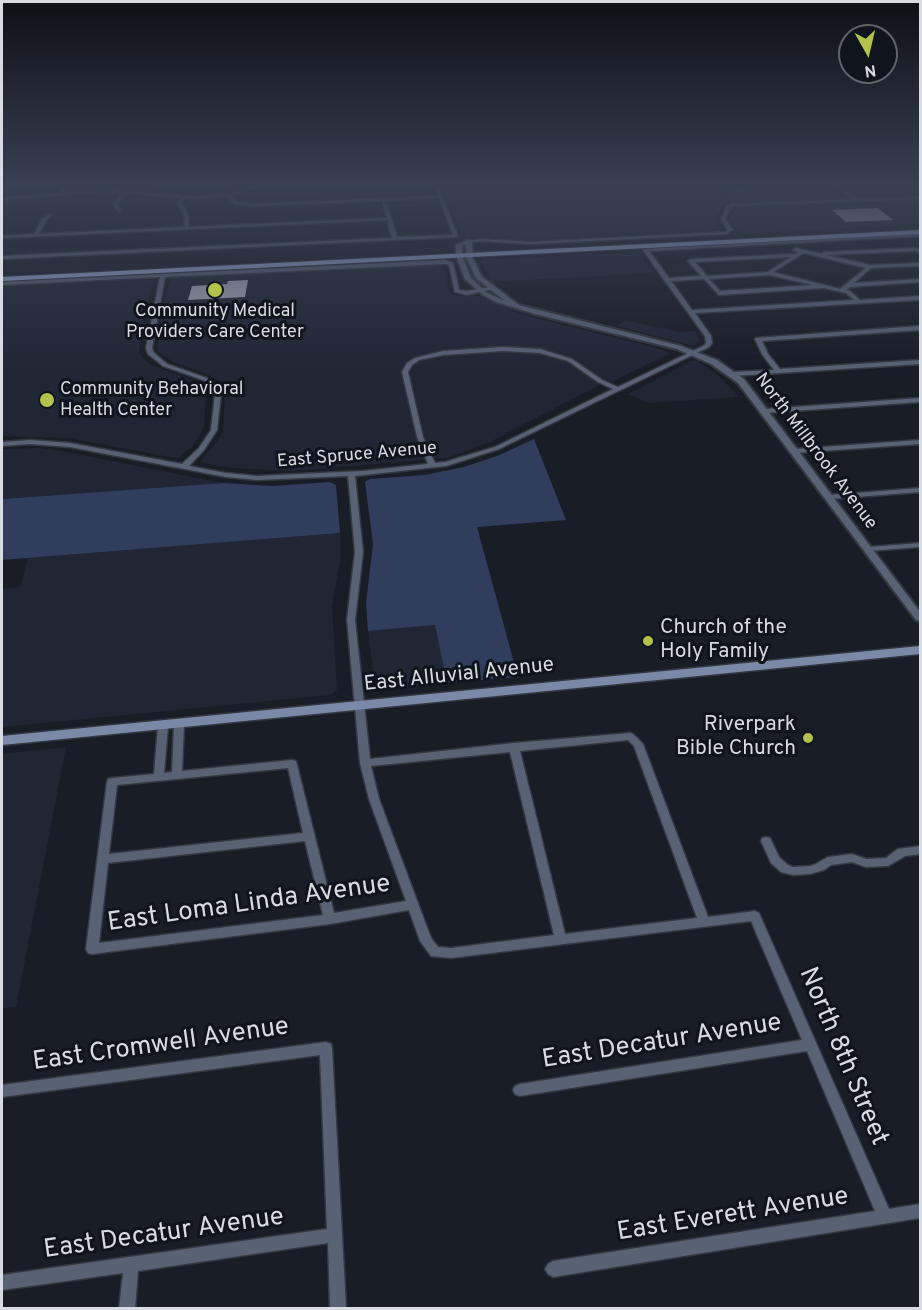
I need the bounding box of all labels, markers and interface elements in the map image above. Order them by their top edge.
north arrow [838,24,898,84]
text: N [863,59,877,81]
marker: Community Medical Providers Care Center [206,281,224,299]
place label: Community Medical Providers Care Center [126,301,304,344]
street label: North Millbrook Avenue [749,370,881,534]
place label: Community Behavioral Health Center [60,379,243,422]
marker: Community Behavioral Health Center [38,391,56,409]
street label: East Spruce Avenue [276,438,438,474]
place label: Church of the Holy Family [660,616,787,666]
marker: Church of the Holy Family [641,634,655,648]
street label: East Alluvial Avenue [363,653,555,699]
place label: Riverpark Bible Church [676,713,796,763]
marker: Riverpark Bible Church [801,731,815,745]
street label: East Loma Linda Avenue [106,870,392,940]
street label: North 8th Street [790,963,894,1151]
street label: East Decatur Avenue [540,1009,784,1077]
street label: East Cromwell Avenue [31,1013,291,1079]
street label: East Everett Avenue [615,1182,851,1250]
street label: East Decatur Avenue [42,1203,286,1267]

